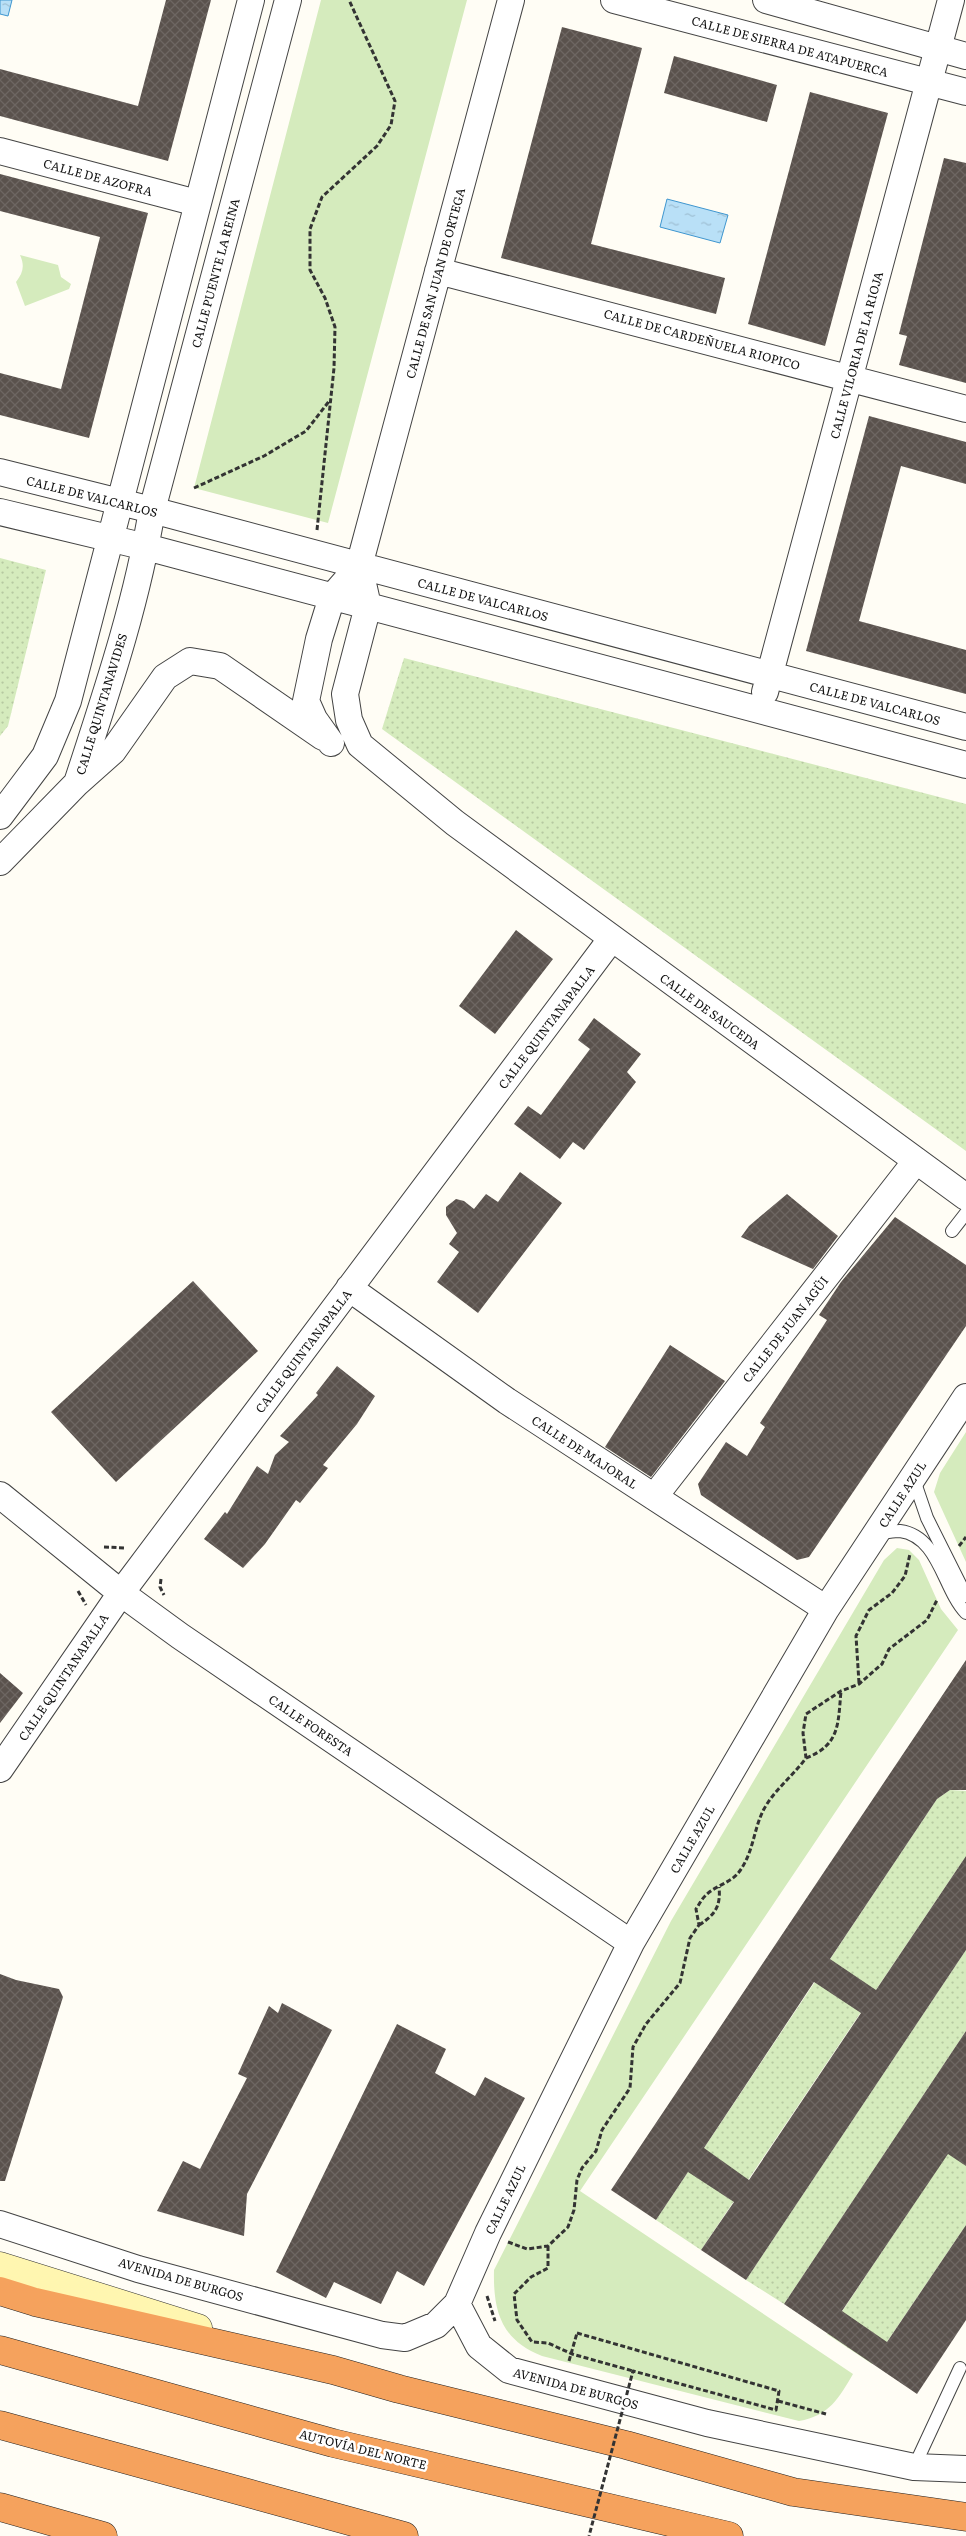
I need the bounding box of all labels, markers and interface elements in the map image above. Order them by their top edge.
street label: CALLE DE SIERRA DE ATAPUERCA [690,11,891,81]
street label: CALLE DE AZOFRA [41,154,155,200]
street label: CALLE DE SAN JUAN DE ORTEGA [401,185,469,380]
street label: CALLE PUENTE LA REINA [186,196,244,350]
street label: CALLE VILORIA DE LA RIOJA [825,269,887,441]
street label: CALLE DE CARDEÑUELA RIOPICO [602,304,802,374]
street label: CALLE DE VALCARLOS [25,471,159,521]
street label: CALLE DE VALCARLOS [416,573,550,625]
street label: CALLE QUINTANAVIDES [71,631,131,777]
street label: CALLE DE VALCARLOS [808,677,942,729]
street label: CALLE QUINTANAPALLA [494,961,598,1092]
street label: CALLE DE SAUCEDA [656,969,764,1054]
street label: CALLE DE JUAN AGÜI [738,1272,832,1386]
street label: CALLE QUINTANAPALLA [251,1285,355,1416]
street label: CALLE DE MAJORAL [528,1411,642,1493]
street label: CALLE AZUL [874,1457,930,1531]
street label: CALLE QUINTANAPALLA [14,1610,113,1744]
street label: CALLE FORESTA [265,1690,357,1760]
street label: CALLE AZUL [665,1801,719,1877]
street label: CALLE AZUL [480,2161,530,2237]
street label: AVENIDA DE BURGOS [116,2253,246,2305]
street label: AVENIDA DE BURGOS [511,2363,641,2413]
street label: AUTOVÍA DEL NORTE [298,2424,429,2474]

